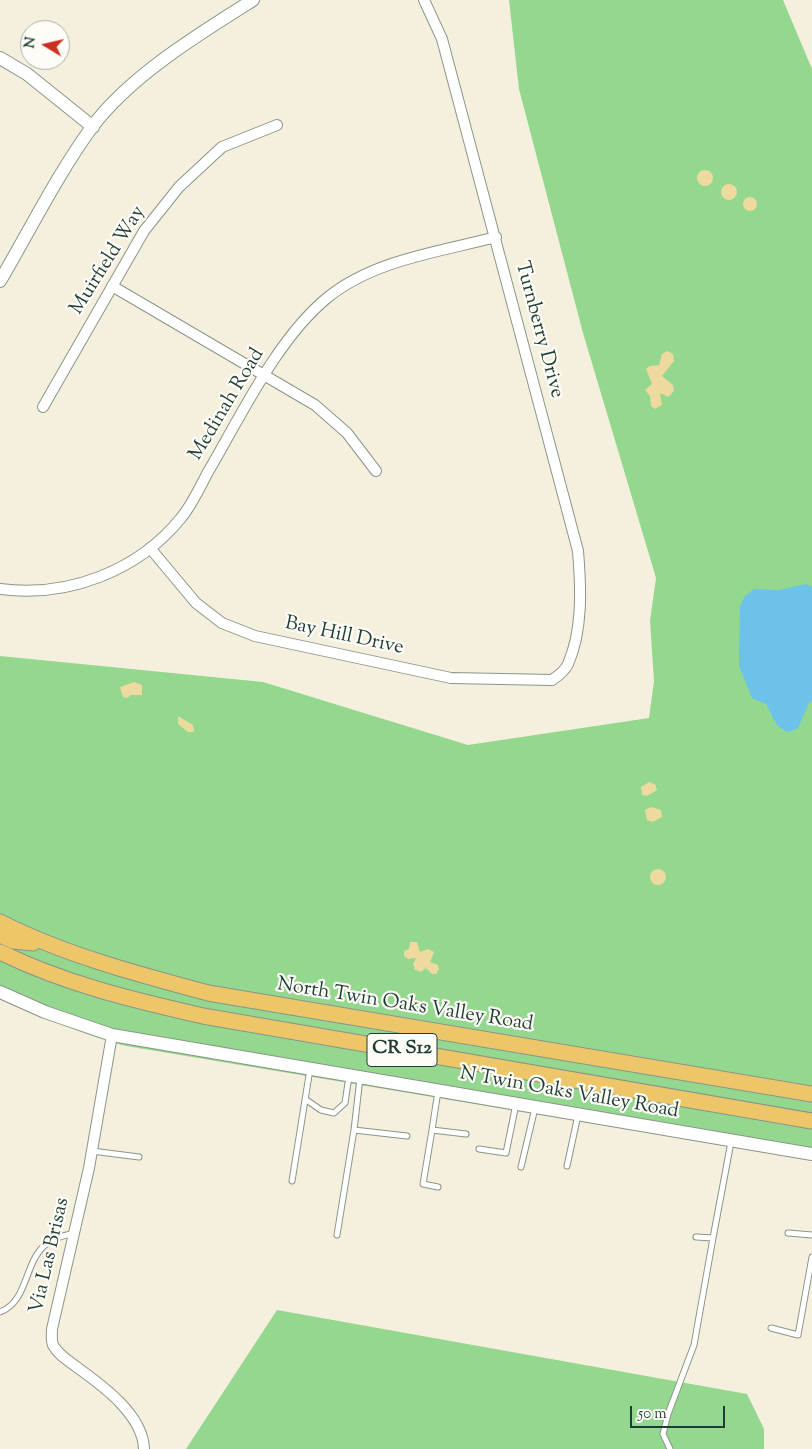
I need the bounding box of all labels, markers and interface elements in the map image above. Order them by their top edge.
north arrow [20,20,70,70]
text: N [20,36,42,50]
street label: Muirfield Way [66,202,152,320]
street label: Turnberry Drive [508,259,568,401]
street label: Medinah Road [185,345,271,465]
street label: Bay Hill Drive [282,613,406,661]
street label: North Twin Oaks Valley Road [275,974,535,1038]
road number: CR S12 [367,1034,437,1066]
street label: N Twin Oaks Valley Road [458,1063,680,1125]
street label: Via Las Brisas [26,1196,76,1316]
scale bar [632,1396,727,1428]
text: 50 m [638,1404,667,1425]

